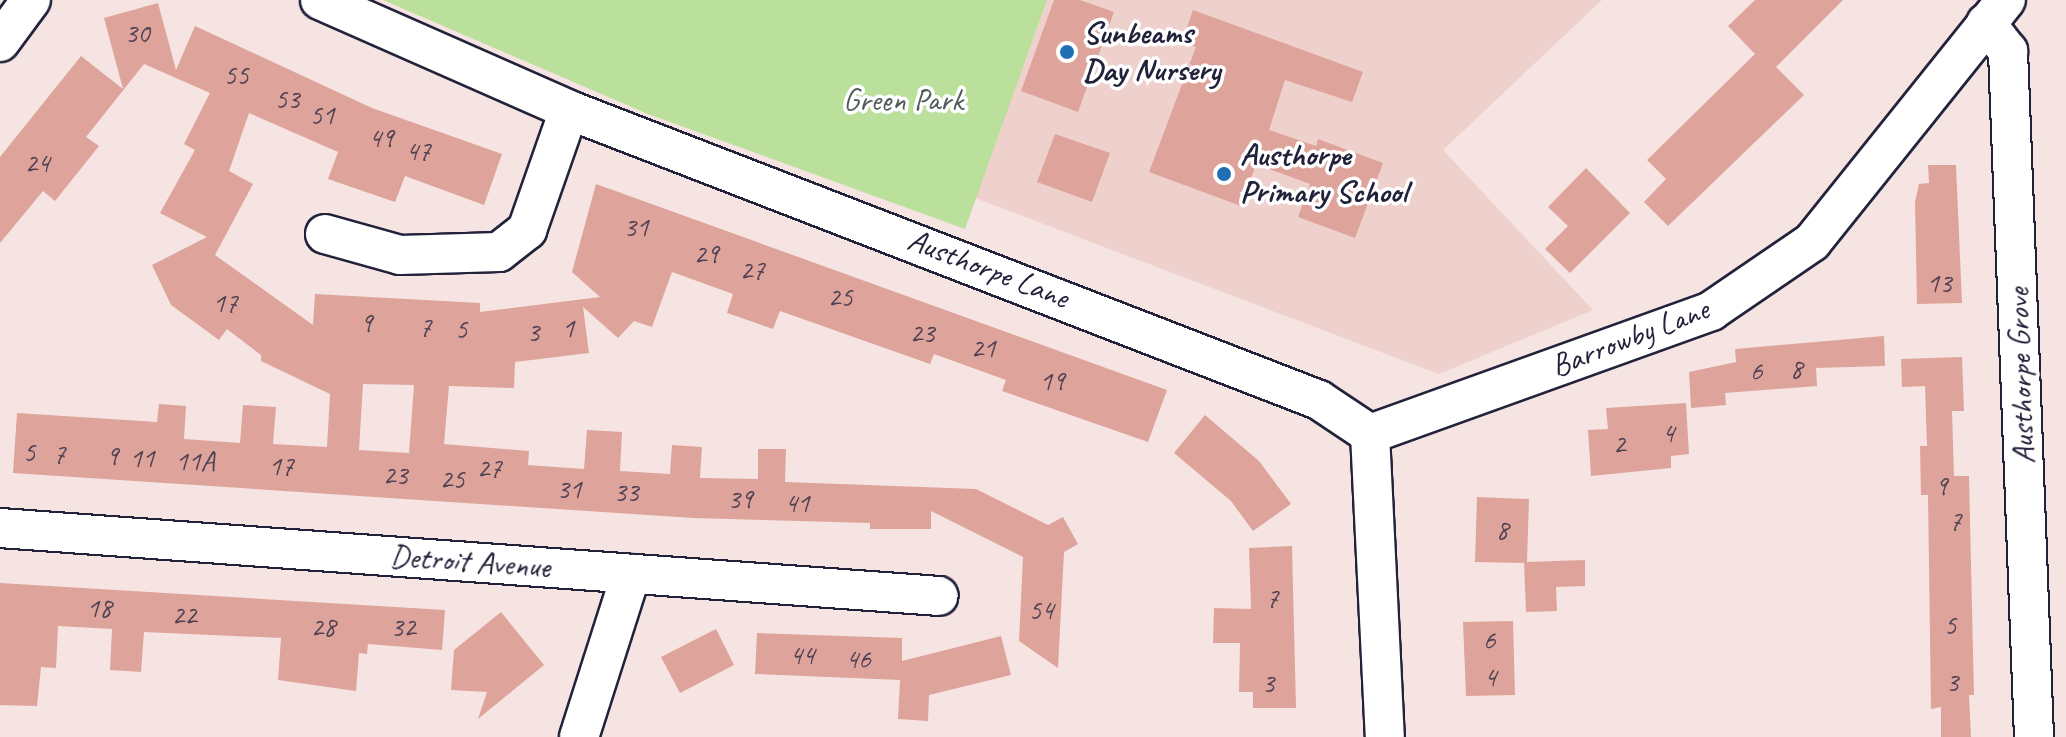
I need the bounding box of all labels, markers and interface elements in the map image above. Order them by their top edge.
place label: Sunbeams Day Nursery [1083,15,1222,90]
house number: 30 [124,16,150,50]
marker: Sunbeams Day Nursery [1058,43,1076,61]
house number: 55 [223,58,249,92]
park label: Green Park [843,81,963,119]
house number: 53 [274,82,300,116]
house number: 51 [309,98,335,132]
house number: 49 [368,121,394,155]
house number: 47 [405,134,431,168]
place label: Austhorpe Primary School [1240,137,1406,212]
house number: 24 [24,146,50,180]
marker: Austhorpe Primary School [1215,165,1233,183]
house number: 31 [623,210,649,244]
street label: Austhorpe Lane [902,221,1074,317]
house number: 29 [693,237,719,271]
house number: 27 [739,253,765,287]
house number: 13 [1926,266,1952,300]
house number: 25 [827,280,853,314]
house number: 17 [212,286,238,320]
street label: Austhorpe Grove [1999,287,2043,465]
street label: Barrowby Lane [1545,290,1715,386]
house number: 9 [360,306,372,340]
house number: 7 [419,310,431,344]
house number: 1 [562,311,574,345]
house number: 5 [455,312,467,346]
house number: 3 [527,315,539,349]
house number: 23 [909,316,935,350]
house number: 21 [970,331,996,365]
house number: 8 [1790,352,1802,386]
house number: 6 [1750,354,1762,388]
house number: 19 [1039,364,1065,398]
house number: 4 [1662,416,1674,450]
house number: 2 [1613,427,1625,461]
house number: 5 [23,435,35,469]
house number: 7 [53,437,65,471]
house number: 9 [106,439,118,473]
house number: 11 [129,441,155,475]
house number: 11A [175,444,215,478]
house number: 17 [268,449,294,483]
house number: 27 [476,451,502,485]
house number: 23 [382,458,408,492]
house number: 25 [439,462,465,496]
house number: 9 [1935,469,1947,503]
house number: 31 [556,472,582,506]
house number: 33 [613,475,639,509]
house number: 39 [727,482,753,516]
house number: 41 [784,486,810,520]
house number: 7 [1949,504,1961,538]
house number: 8 [1496,513,1508,547]
street label: Detroit Avenue [389,537,551,587]
house number: 7 [1266,581,1278,615]
house number: 18 [86,591,112,625]
house number: 54 [1028,593,1054,627]
house number: 22 [171,598,197,632]
house number: 5 [1944,608,1956,642]
house number: 28 [310,610,336,644]
house number: 32 [390,610,416,644]
house number: 6 [1483,623,1495,657]
house number: 44 [789,638,815,672]
house number: 46 [845,642,871,676]
house number: 4 [1484,660,1496,694]
house number: 3 [1946,665,1958,699]
house number: 3 [1262,666,1274,700]

